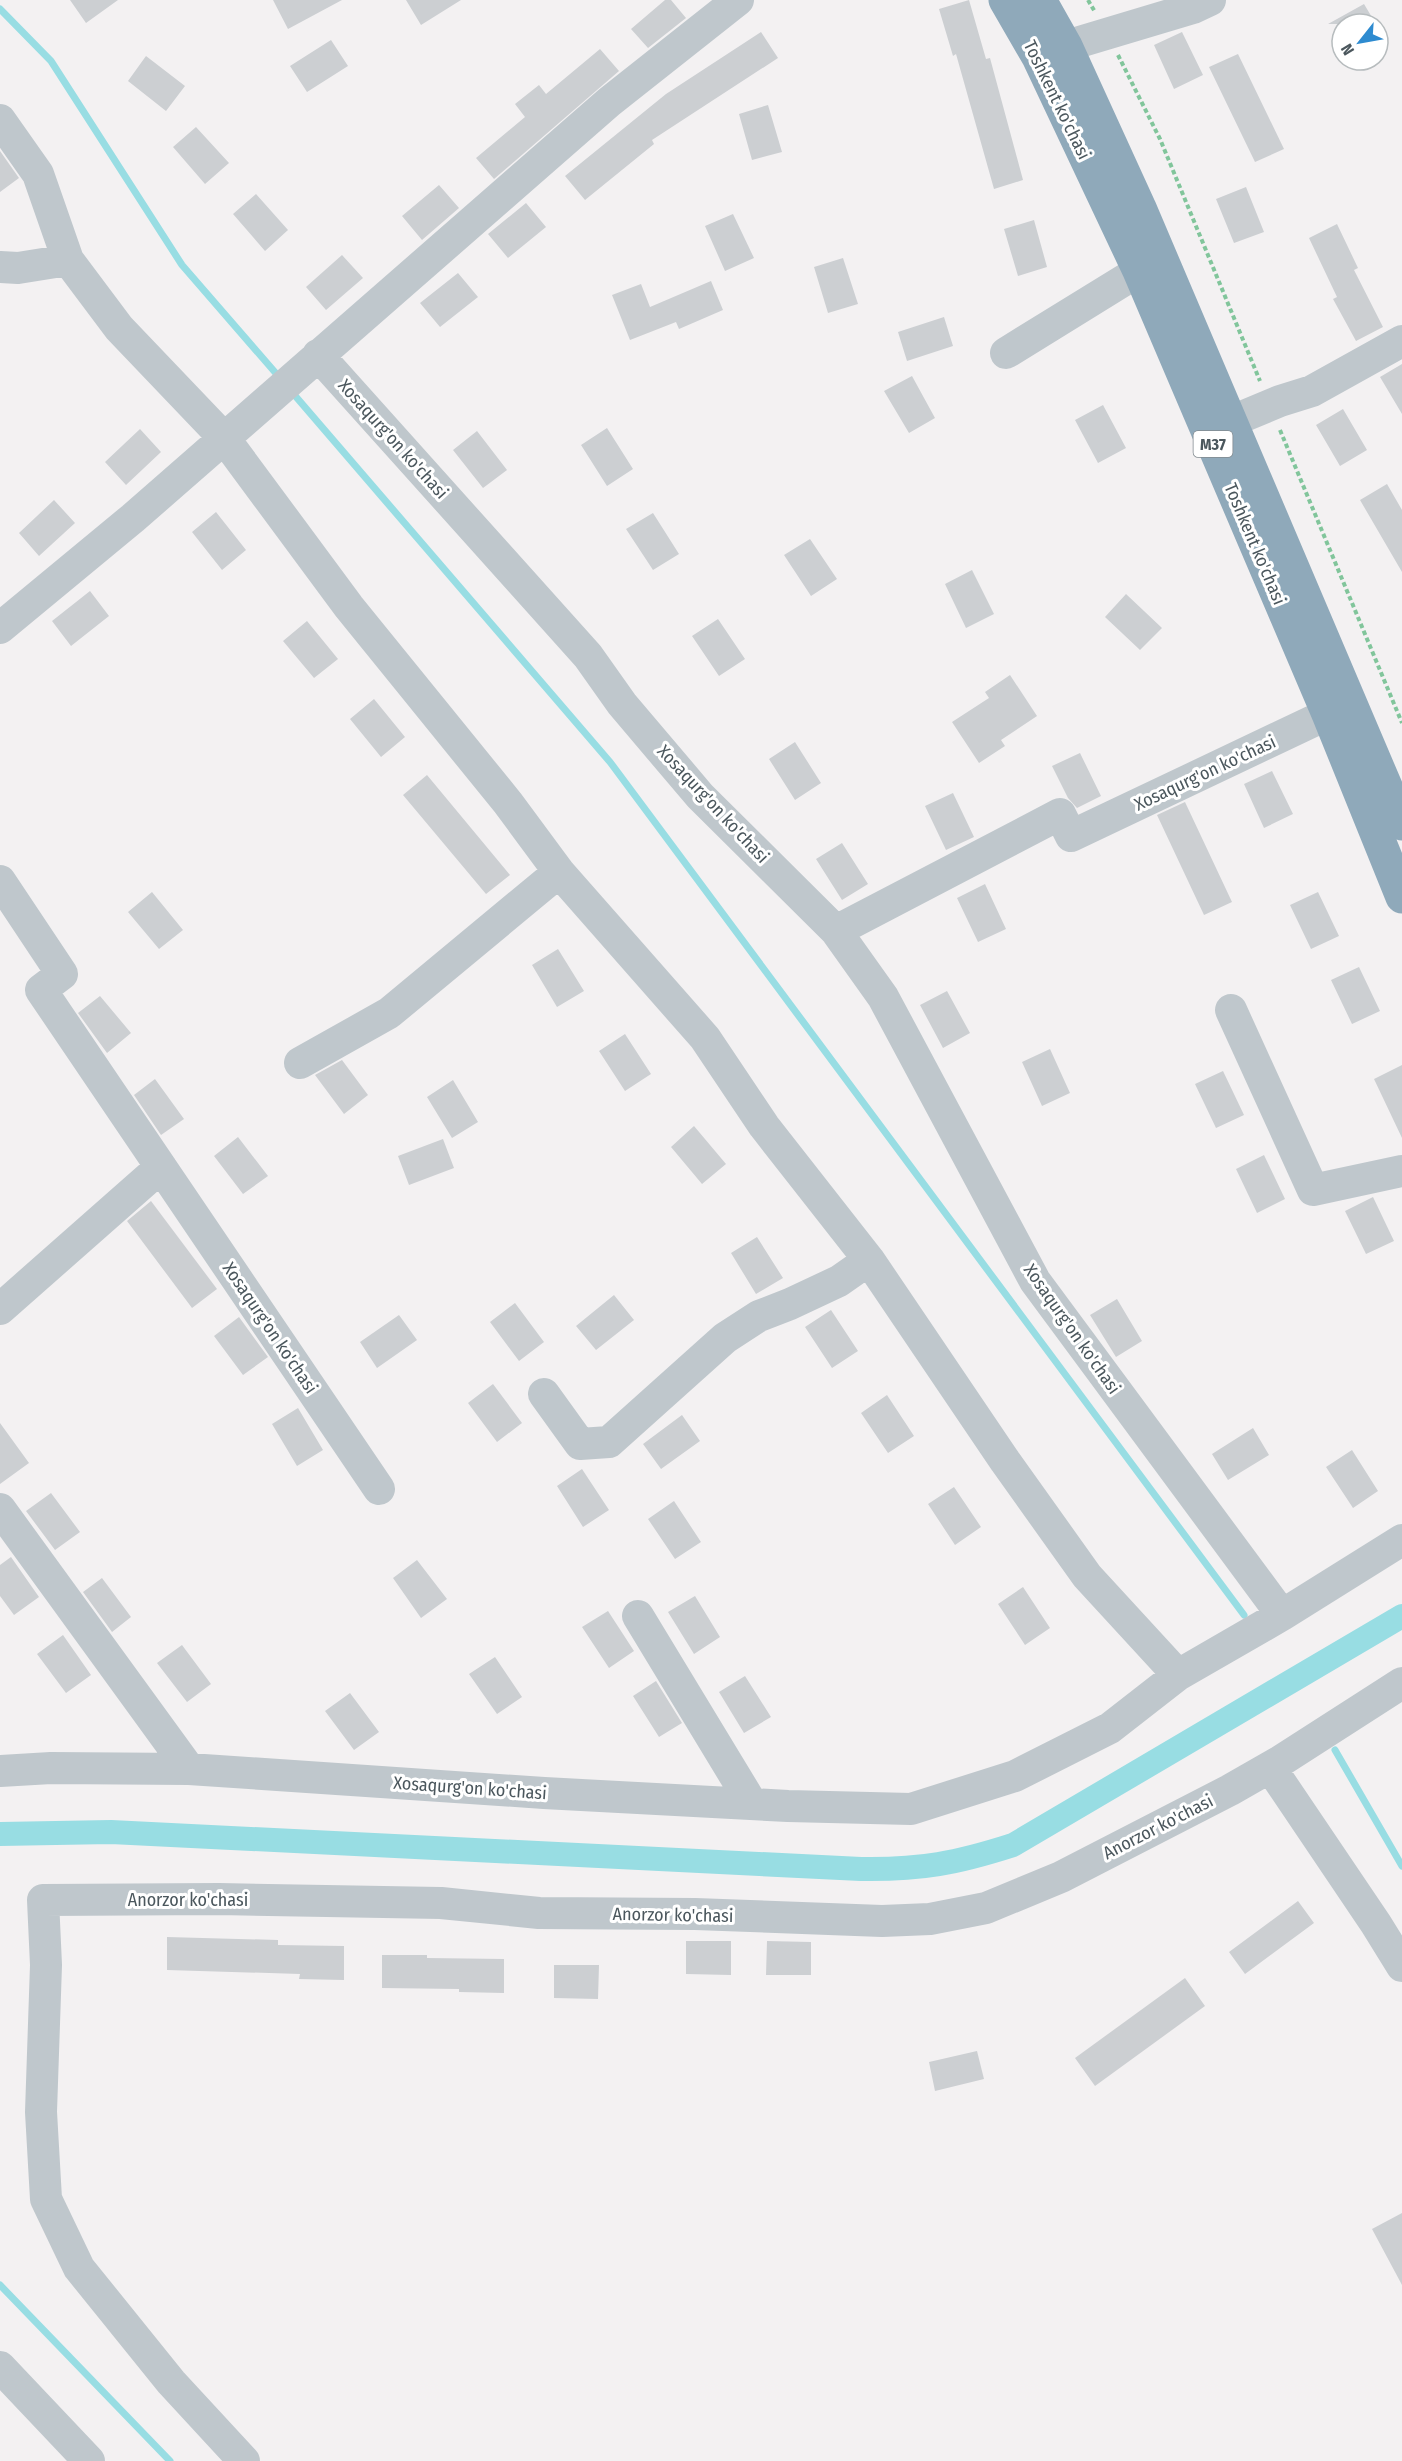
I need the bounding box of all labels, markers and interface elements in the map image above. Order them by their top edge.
north arrow [1330,12,1390,72]
street label: Toshkent ko'chasi [1019,37,1095,163]
text: N [1337,40,1358,58]
street label: Xosaqurg'on ko'chasi [333,375,453,503]
road number: M37 [1194,431,1232,457]
street label: Toshkent ko'chasi [1220,480,1290,608]
street label: Xosaqurg'on ko'chasi [1131,731,1279,815]
street label: Xosaqurg'on ko'chasi [653,740,773,868]
street label: Xosaqurg'on ko'chasi [218,1258,322,1398]
street label: Xosaqurg'on ko'chasi [1019,1260,1125,1398]
street label: Xosaqurg'on ko'chasi [393,1772,547,1804]
street label: Anorzor ko'chasi [1099,1790,1217,1864]
street label: Anorzor ko'chasi [128,1889,248,1911]
street label: Anorzor ko'chasi [613,1903,733,1927]

